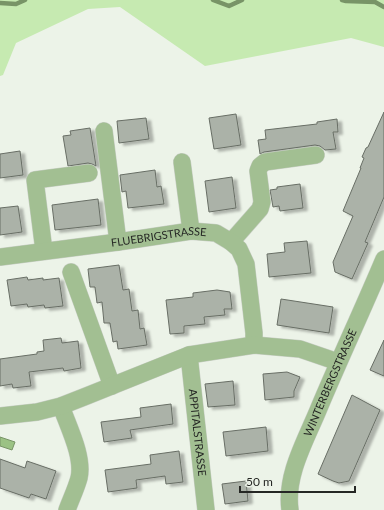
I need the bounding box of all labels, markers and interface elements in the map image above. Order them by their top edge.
street label: FLUEBRIGSTRASSE [110,224,207,249]
street label: WINTERBERGSTRASSE [300,327,359,438]
street label: APPITALSTRASSE [187,388,209,477]
scale bar [240,468,355,494]
text: 50 m [246,474,273,489]

